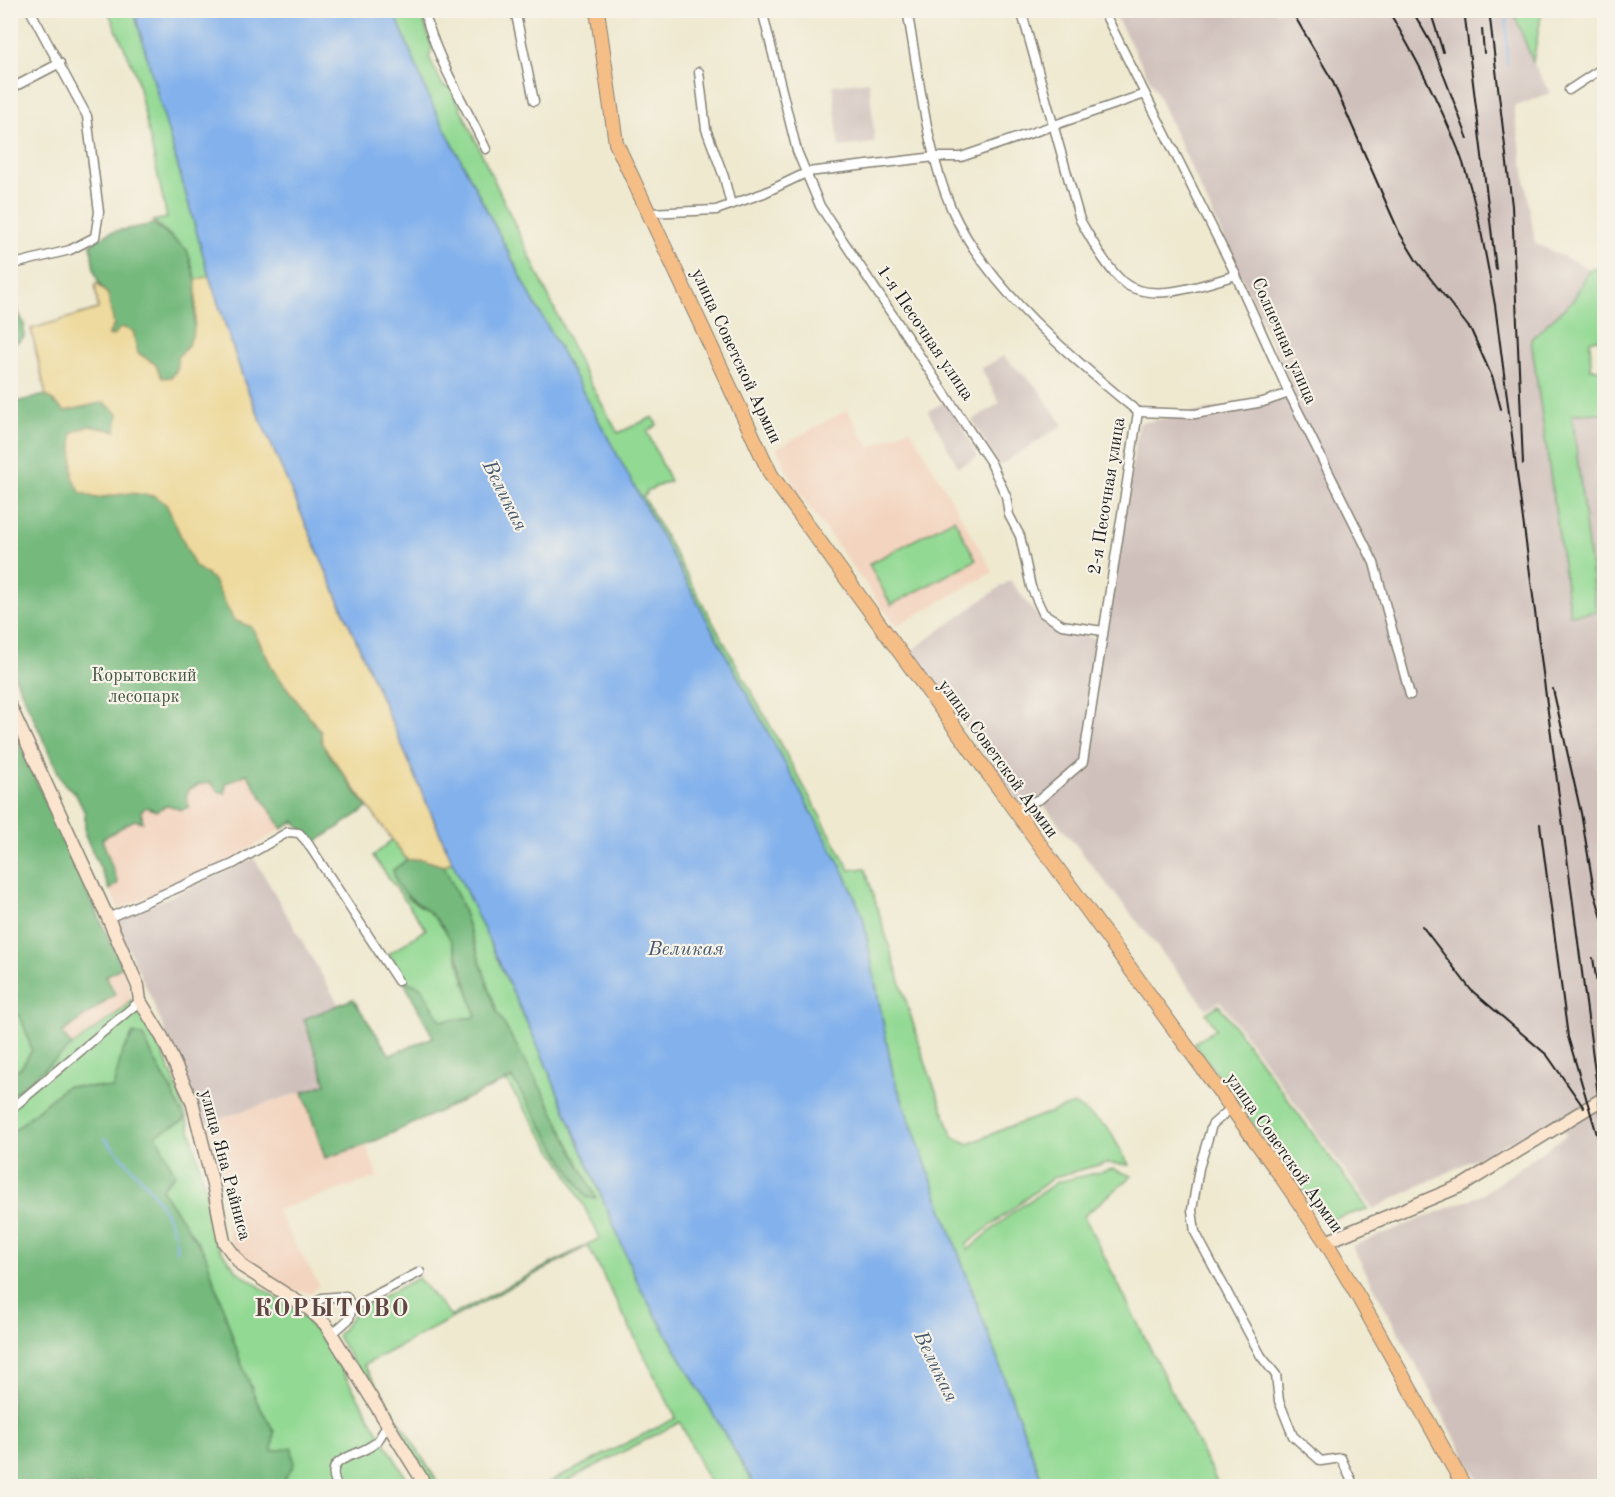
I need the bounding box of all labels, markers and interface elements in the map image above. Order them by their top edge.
street label: 1-я Песочная улица [873,262,977,404]
street label: улица Советской Армии [688,266,784,446]
street label: Солнечная улица [1248,275,1320,407]
street label: 2-я Песочная улица [1086,416,1128,576]
water label: Великая [477,457,530,535]
park label: Корытовский лесопарк [91,667,197,706]
street label: улица Советской Армии [935,677,1061,841]
water label: Великая [647,940,724,960]
street label: улица Советской Армии [1222,1070,1346,1236]
street label: улица Яна Райниса [196,1088,254,1243]
district label: КОРЫТОВО [254,1298,410,1322]
water label: Великая [909,1327,961,1406]

